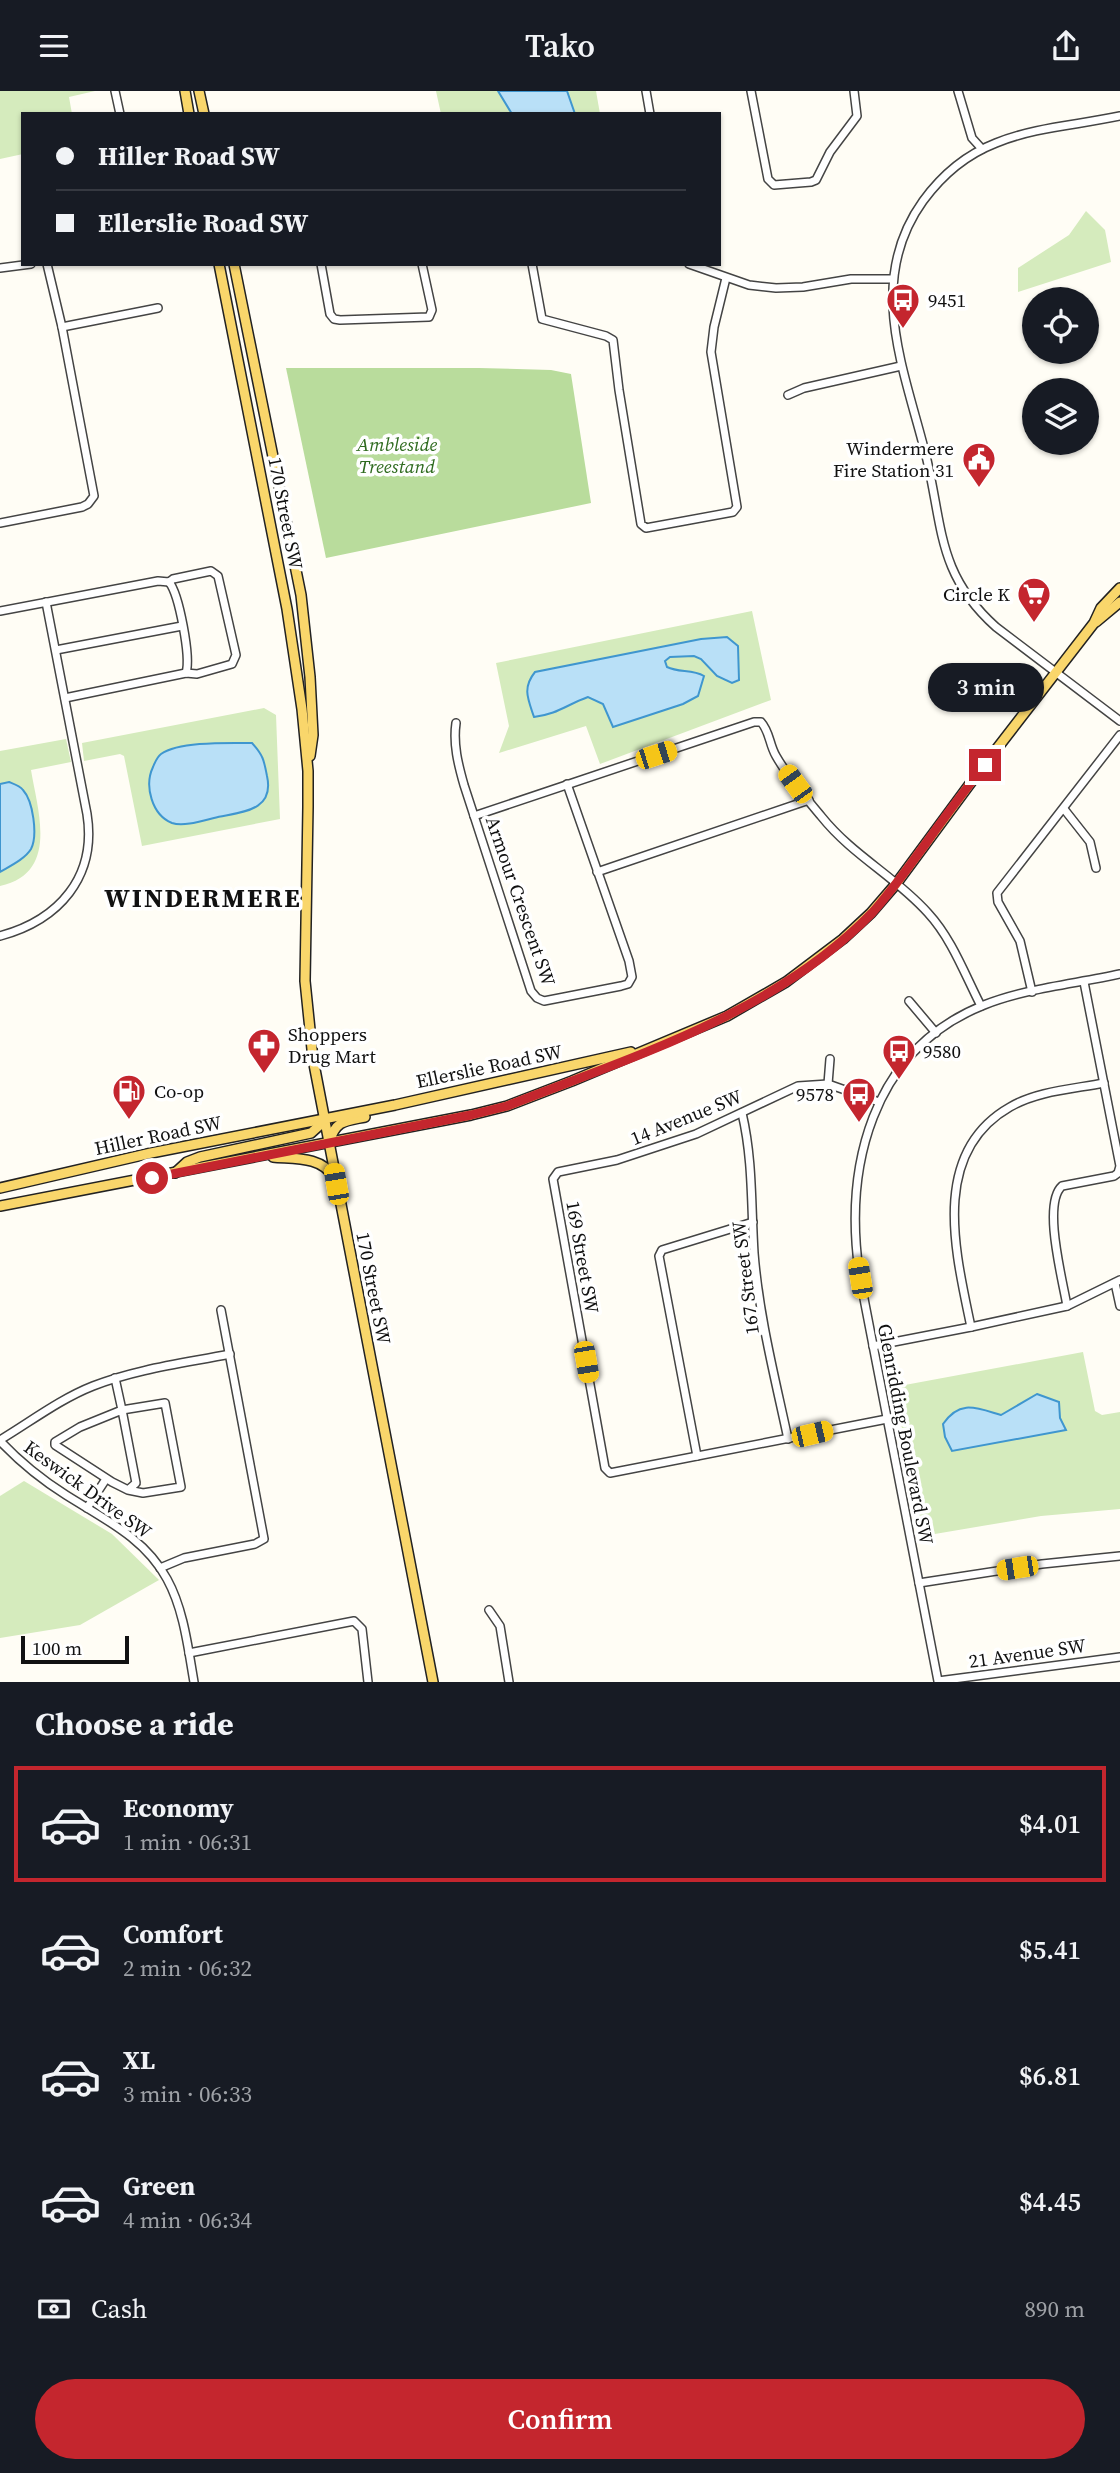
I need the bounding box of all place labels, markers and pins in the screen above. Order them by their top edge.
bus stop icon: 9451 [884,281,922,330]
place label: 9451 [928,287,966,313]
place label: Windermere Fire Station 31 [833,435,954,483]
public building icon: Windermere Fire Station 31 [960,440,998,489]
supermarket icon: Circle K [1015,575,1053,624]
place label: Circle K [943,581,1010,607]
place label: Shoppers Drug Mart [288,1021,376,1069]
pharmacy icon: Shoppers Drug Mart [245,1026,283,1075]
bus stop icon: 9580 [880,1032,918,1081]
place label: 9580 [923,1038,961,1064]
fuel station icon: Co-op [110,1072,148,1121]
bus stop icon: 9578 [840,1075,878,1124]
place label: Co-op [154,1078,204,1104]
place label: 9578 [796,1081,834,1107]

